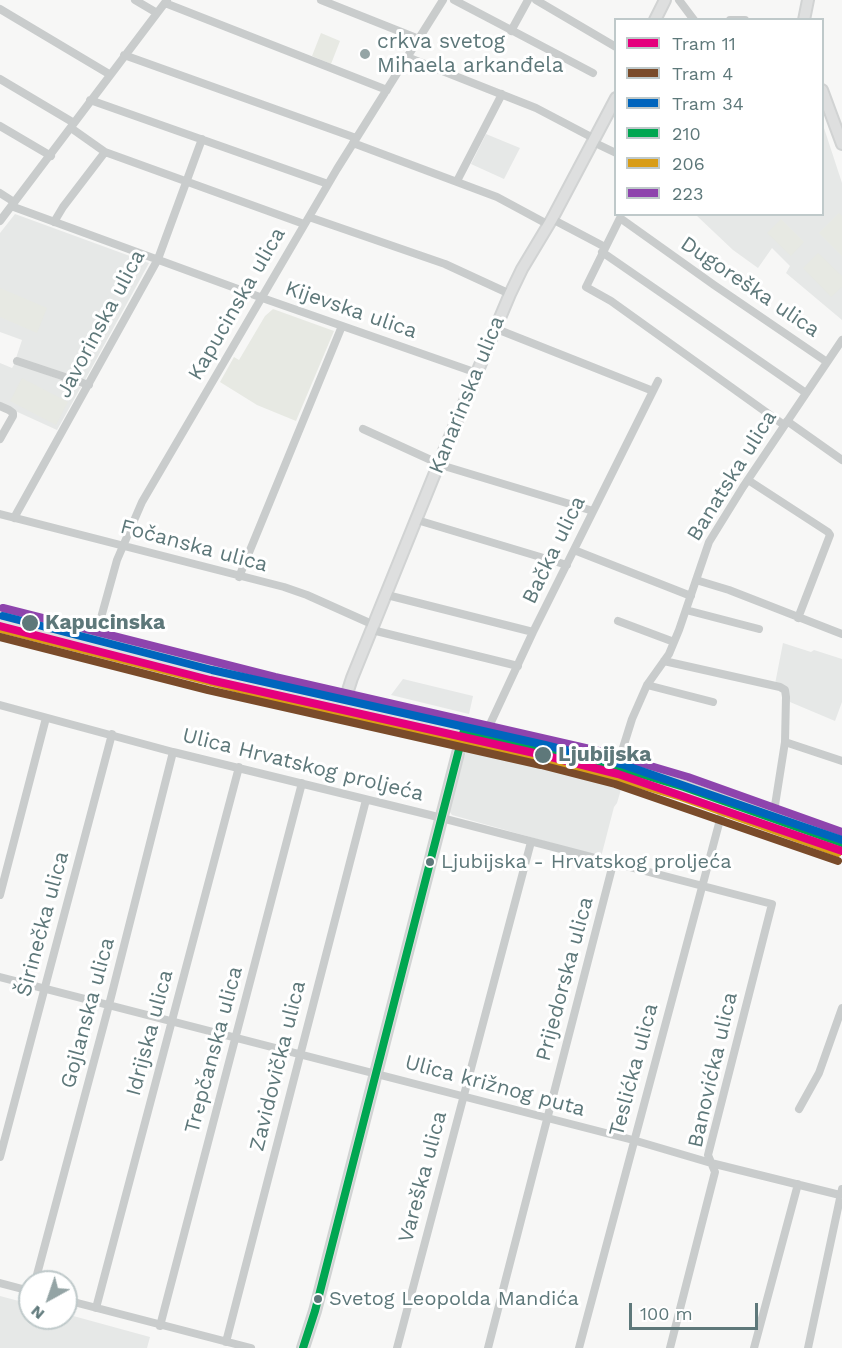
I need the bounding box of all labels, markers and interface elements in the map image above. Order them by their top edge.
legend [614,18,824,216]
place label: crkva svetog Mihaela arkanđela [377,29,564,79]
text: Tram 11 [672,33,736,54]
marker: crkva svetog Mihaela arkanđela [358,47,372,61]
text: Tram 4 [672,63,733,84]
text: Tram 34 [672,93,744,114]
text: 210 [672,123,701,144]
text: 206 [672,153,705,174]
text: 223 [672,183,703,204]
street label: Kapucinska ulica [183,223,291,385]
street label: Dugoreška ulica [676,231,824,343]
street label: Javorinska ulica [51,246,151,402]
street label: Kijevska ulica [282,276,420,344]
street label: Kanarinska ulica [424,312,510,478]
street label: Banatska ulica [682,406,782,546]
street label: Bačka ulica [517,492,591,608]
street label: Fočanska ulica [118,514,270,578]
place label: Kapucinska [45,610,165,636]
marker: Kapucinska [20,613,40,633]
street label: Ulica Hrvatskog proljeća [180,723,426,807]
place label: Ljubijska [558,742,651,768]
marker: Ljubijska [533,745,553,765]
street label: Širinečka ulica [12,849,74,999]
place label: Ljubijska - Hrvatskog proljeća [441,850,732,874]
marker: Ljubijska - Hrvatskog proljeća [424,856,436,868]
street label: Prijedorska ulica [531,894,599,1064]
street label: Gojlanska ulica [56,935,120,1091]
street label: Trepčanska ulica [180,964,248,1136]
street label: Idrijska ulica [121,967,179,1099]
street label: Zavidovička ulica [245,978,311,1154]
street label: Banovićka ulica [683,990,743,1150]
street label: Teslićka ulica [604,1001,664,1139]
street label: Ulica križnog puta [402,1050,588,1122]
street label: Vareška ulica [393,1109,453,1245]
north arrow [18,1270,78,1330]
place label: Svetog Leopolda Mandića [329,1287,579,1311]
scale bar [632,1291,761,1329]
marker: Svetog Leopolda Mandića [312,1293,324,1305]
text: N [27,1302,48,1324]
text: 100 m [640,1303,693,1324]

